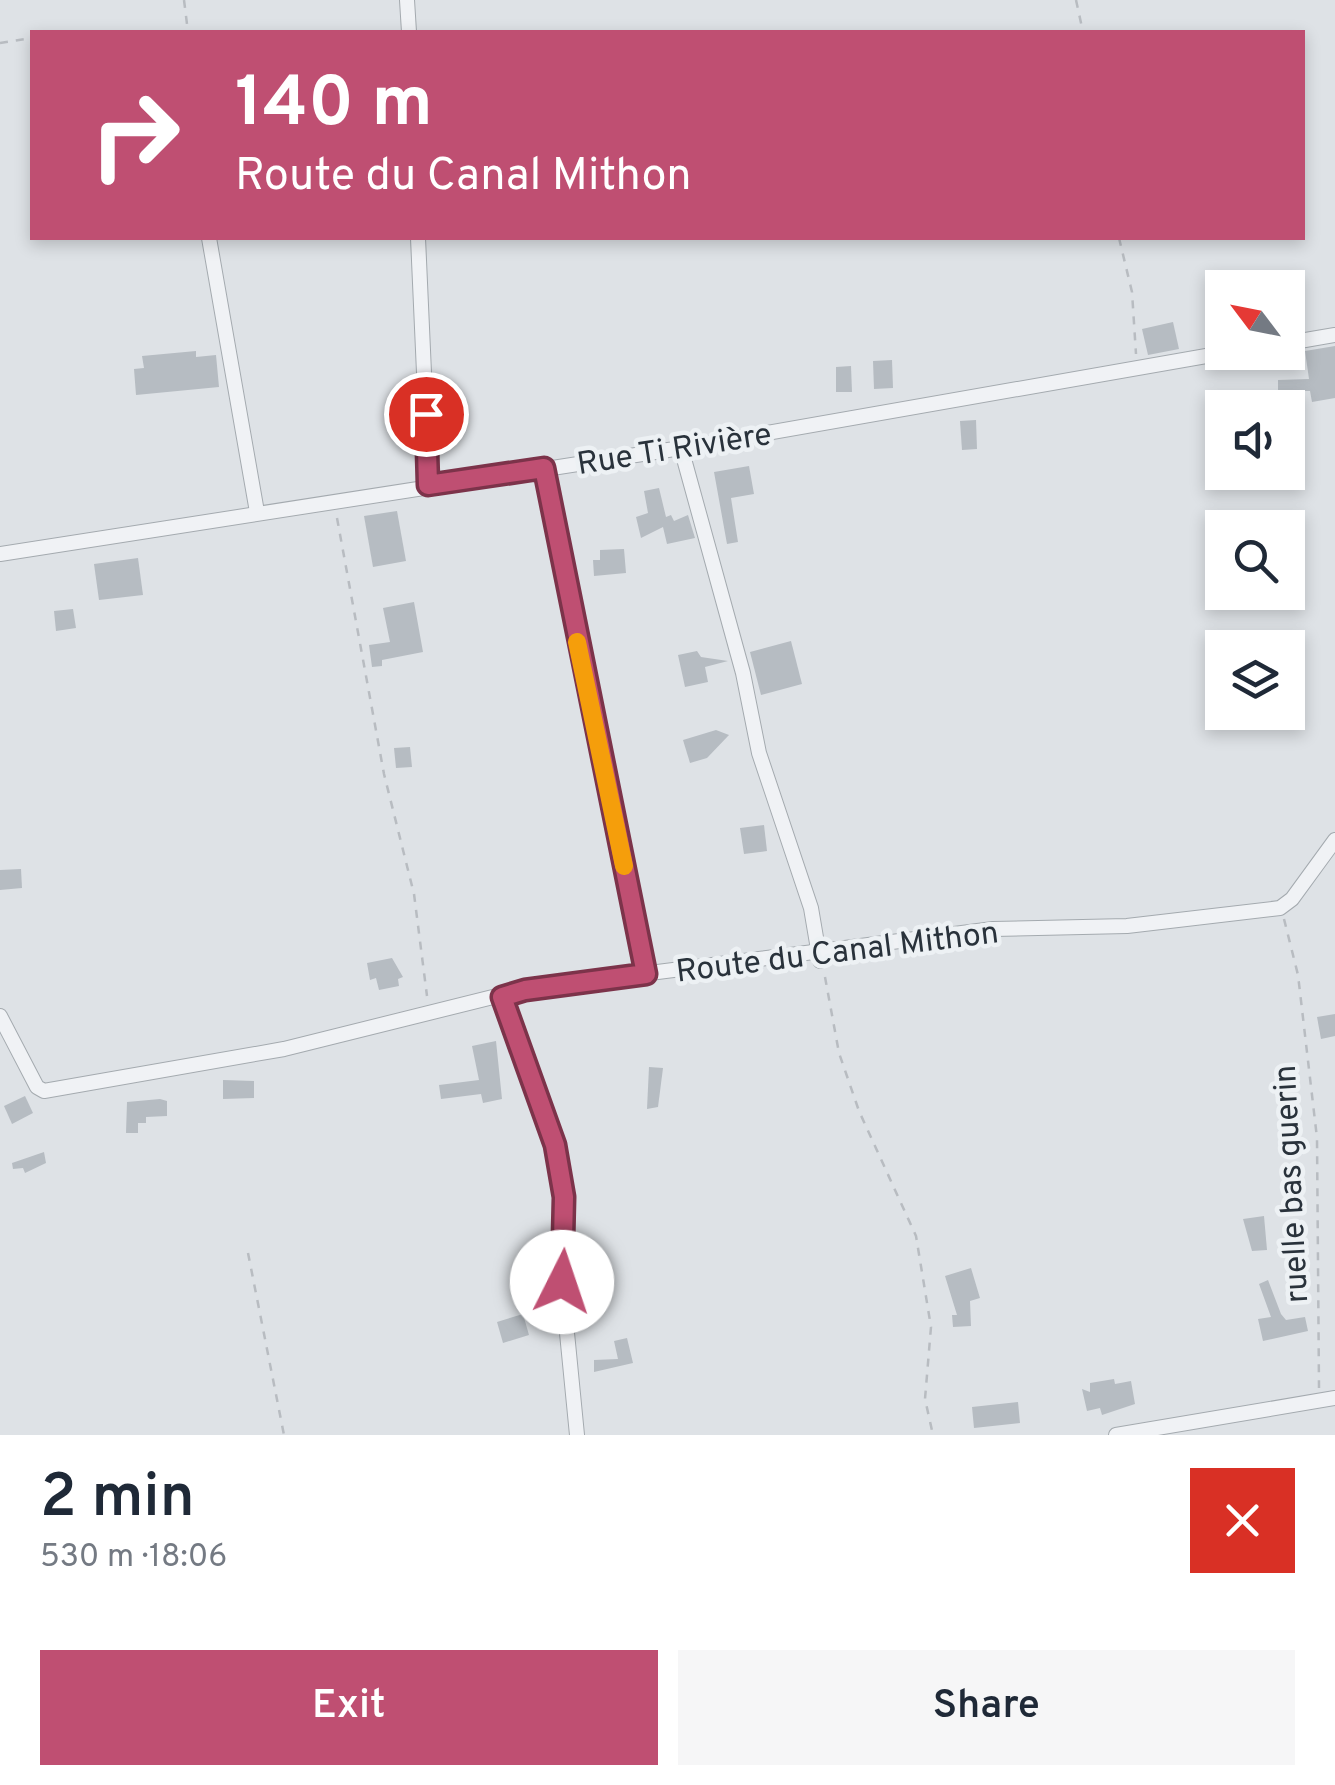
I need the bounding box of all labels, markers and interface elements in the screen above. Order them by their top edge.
text: 140 m [235,62,433,151]
icon: right [70,70,200,200]
text: Route du Canal Mithon [235,149,692,206]
north arrow [1205,270,1305,370]
map controls [1205,270,1305,730]
pin [384,372,469,457]
icon: arrive [399,387,454,442]
button: sound [1205,390,1305,490]
street label: Rue Ti Rivière [574,416,775,486]
button: search [1205,510,1305,610]
button: layers [1205,630,1305,730]
street label: Route du Canal Mithon [674,914,1001,994]
street label: ruelle bas guerin [1267,1064,1319,1304]
position arrow [510,1230,614,1334]
text: 2 min [40,1462,195,1538]
button: close [1190,1468,1295,1573]
text: 530 m · 18:06 [40,1538,227,1578]
button: Exit [40,1650,658,1765]
button: Share [678,1650,1295,1765]

